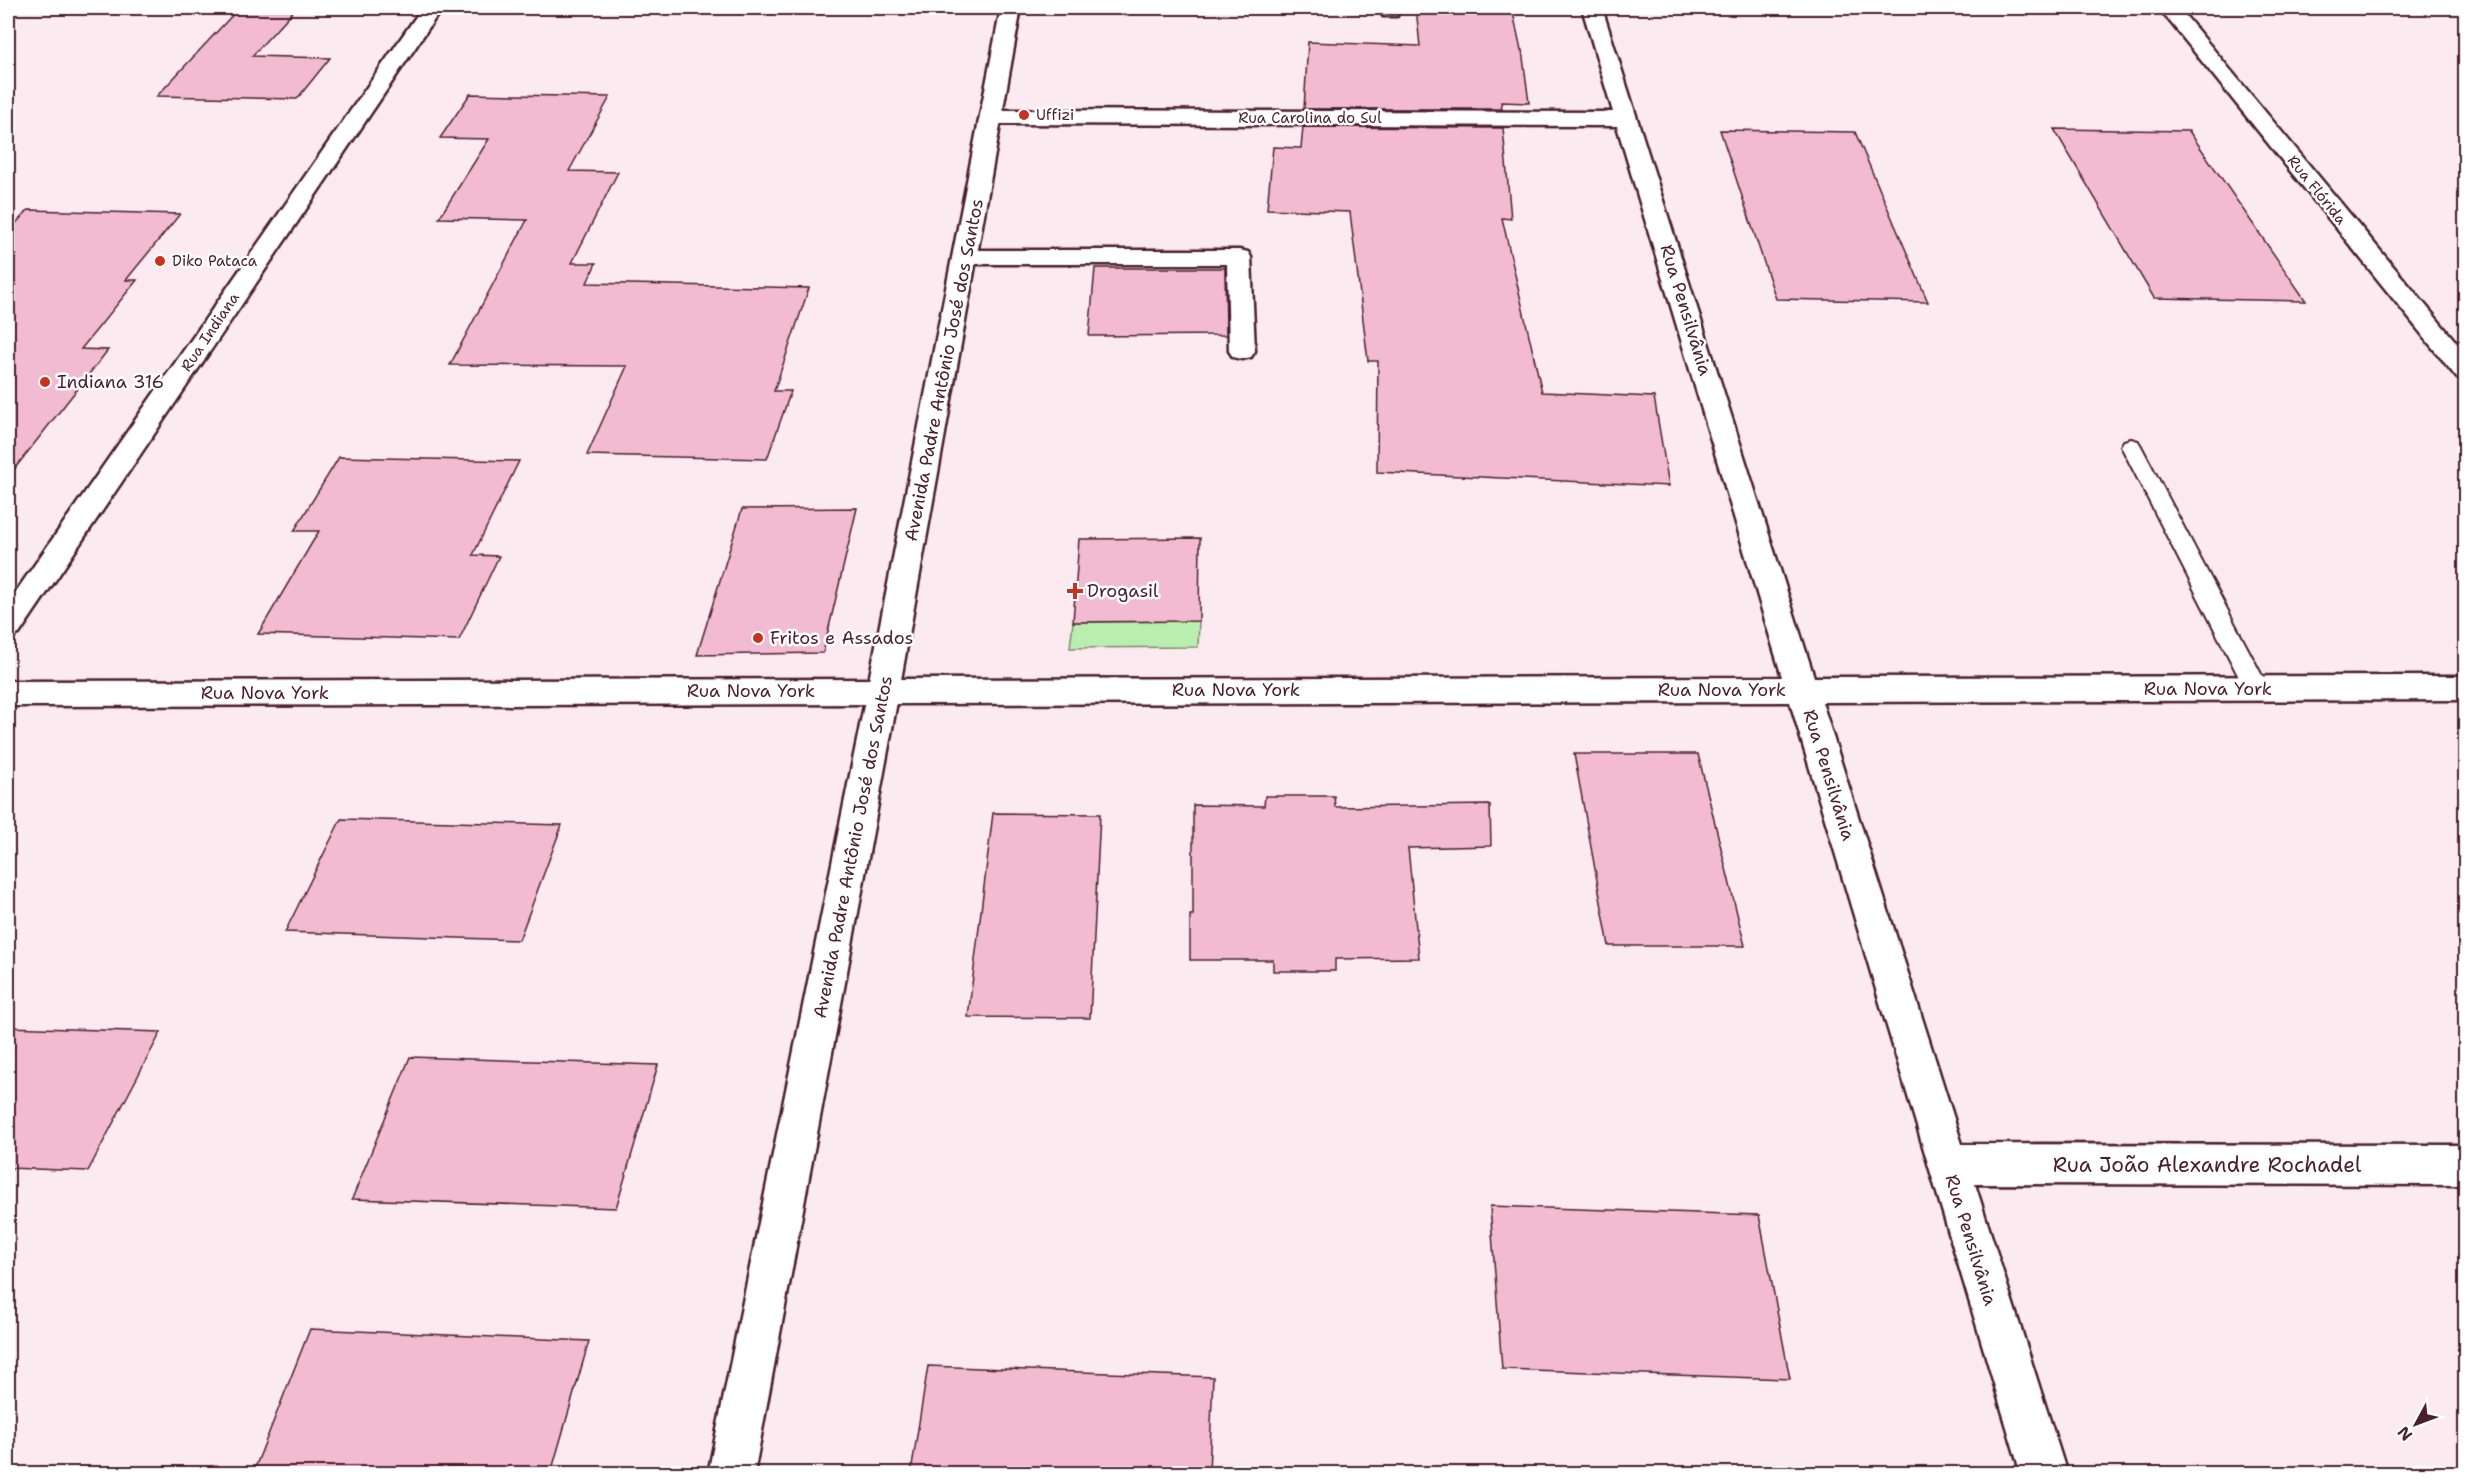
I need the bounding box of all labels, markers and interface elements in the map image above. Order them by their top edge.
place label: Uffizi [1036,105,1074,125]
marker: Uffizi [1017,108,1031,122]
street label: Rua Carolina do Sul [1238,108,1382,128]
street label: Rua Flórida [2283,151,2352,229]
street label: Avenida Padre Antônio José dos Santos [899,197,989,543]
street label: Rua Pensilvânia [1655,241,1717,379]
place label: Diko Pataca [172,251,258,271]
marker: Diko Pataca [153,254,167,268]
street label: Rua Indiana [176,288,244,375]
place label: Indiana 316 [57,370,164,394]
marker: Indiana 316 [38,375,52,389]
place label: Drogasil [1087,579,1159,603]
marker: Drogasil [1068,584,1082,598]
place label: Fritos e Assados [770,626,913,650]
marker: Fritos e Assados [751,631,765,645]
street label: Avenida Padre Antônio José dos Santos [808,674,898,1020]
street label: Rua Nova York [2144,677,2272,701]
street label: Rua Nova York [1172,678,1300,702]
street label: Rua Nova York [1658,678,1786,702]
street label: Rua Nova York [687,679,815,703]
street label: Rua Nova York [201,681,329,705]
street label: Rua Pensilvânia [1798,706,1860,844]
street label: Rua João Alexandre Rochadel [2053,1151,2362,1179]
street label: Rua Pensilvânia [1940,1171,2002,1309]
north arrow [2386,1394,2446,1454]
text: N [2393,1422,2417,1445]

